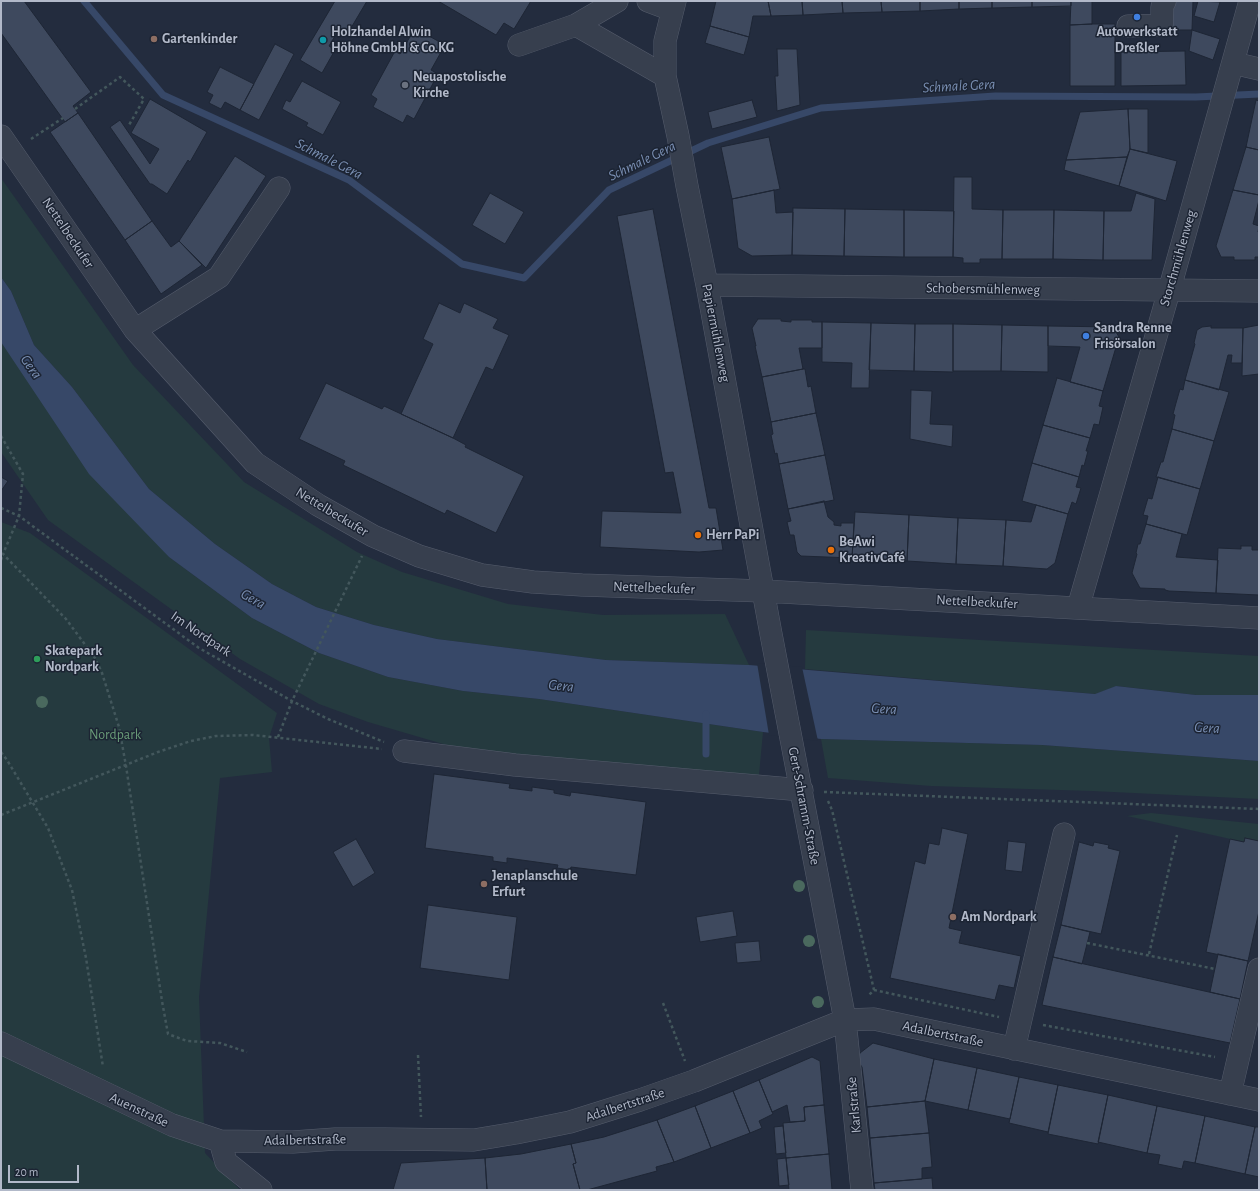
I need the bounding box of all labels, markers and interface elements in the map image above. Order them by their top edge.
marker: Autowerkstatt Dreßler [1132,12,1142,22]
place label: Holzhandel Alwin Höhne GmbH & Co.KG [331,24,454,56]
place label: Autowerkstatt Dreßler [1096,24,1178,56]
place label: Gartenkinder [162,31,237,47]
marker: Gartenkinder [149,34,159,44]
marker: Holzhandel Alwin Höhne GmbH & Co.KG [318,35,328,45]
place label: Neuapostolische Kirche [413,69,506,102]
water label: Schmale Gera [922,75,996,97]
marker: Neuapostolische Kirche [400,80,410,90]
water label: Schmale Gera [292,134,366,184]
water label: Schmale Gera [605,137,679,185]
street label: Nettelbeckufer [38,194,98,272]
street label: Storchmühlenweg [1156,208,1200,308]
street label: Schobersmühlenweg [926,280,1040,298]
street label: Papiermühlenweg [698,282,734,384]
place label: Sandra Renne Frisörsalon [1094,320,1171,352]
marker: Sandra Renne Frisörsalon [1081,331,1091,341]
water label: Gera [16,351,46,383]
street label: Nettelbeckufer [293,484,371,540]
place label: Herr PaPi [706,527,759,543]
marker: Herr PaPi [693,530,703,540]
place label: BeAwi KreativCafé [839,534,905,566]
marker: BeAwi KreativCafé [826,545,836,555]
street label: Nettelbeckufer [613,578,695,598]
water label: Gera [238,585,268,613]
street label: Nettelbeckufer [936,591,1018,613]
street label: Im Nordpark [168,608,234,660]
place label: Skatepark Nordpark [45,643,102,676]
marker: Skatepark Nordpark [32,654,42,664]
water label: Gera [548,676,574,696]
water label: Gera [871,699,897,719]
water label: Gera [1194,718,1220,738]
park label: Nordpark [89,727,141,743]
street label: Gert-Schramm-Straße [784,746,824,866]
place label: Jenaplanschule Erfurt [492,868,578,900]
marker: Jenaplanschule Erfurt [479,879,489,889]
place label: Am Nordpark [961,909,1037,925]
marker: Am Nordpark [948,912,958,922]
street label: Adalbertstraße [901,1017,985,1051]
street label: Karlstraße [843,1076,865,1134]
street label: Adalbertstraße [583,1084,667,1126]
street label: Auenstraße [107,1089,171,1131]
street label: Adalbertstraße [264,1131,346,1149]
scale bar [10,1157,81,1183]
text: 20 m [15,1166,38,1178]

